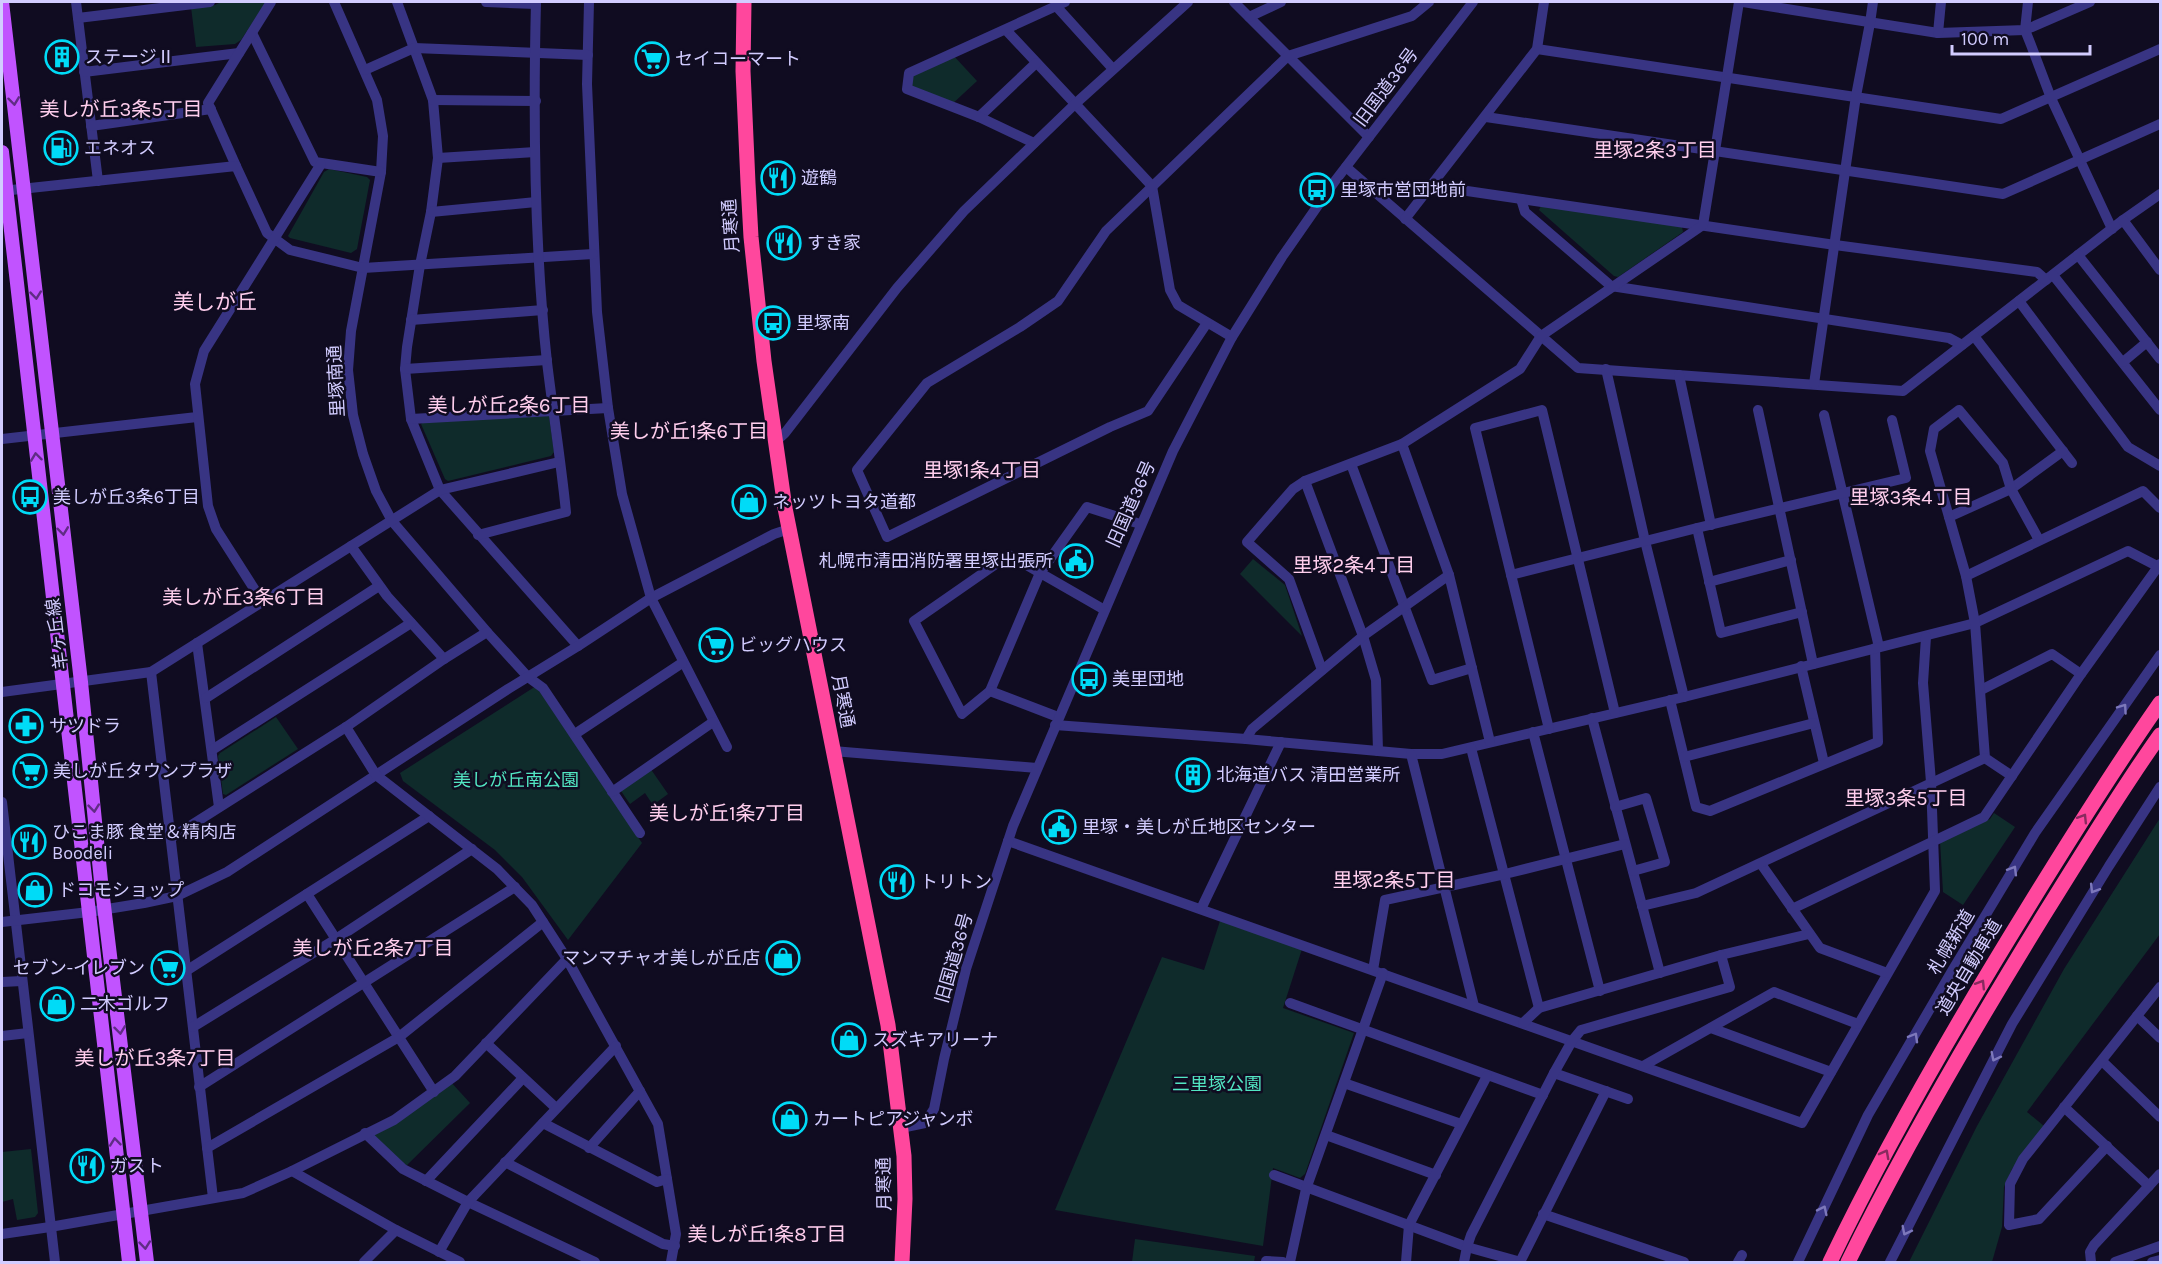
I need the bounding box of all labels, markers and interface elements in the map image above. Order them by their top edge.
scale bar [1952,18,2090,56]
text: 100 m [1961,28,2009,50]
building icon: ステージⅡ [44,39,80,75]
supermarket icon: セイコーマート [634,41,670,77]
street label: 旧国道36号 [1349,43,1423,131]
place label: ステージⅡ [85,46,175,68]
place label: セイコーマート [675,48,801,70]
one-way arrow [7,97,20,106]
district label: 美しが丘3条5丁目 [39,98,203,121]
fuel station icon: エネオス [43,130,79,166]
place label: エネオス [84,137,156,159]
district label: 里塚2条3丁目 [1593,139,1717,162]
restaurant icon: 遊鶴 [760,160,796,196]
place label: 遊鶴 [801,167,837,189]
bus stop icon: 里塚市営団地前 [1299,172,1335,208]
place label: 里塚市営団地前 [1340,179,1466,201]
street label: 月寒通 [718,198,744,254]
restaurant icon: すき家 [766,225,802,261]
place label: すき家 [807,232,861,254]
district label: 美しが丘 [173,290,257,314]
one-way arrow [29,291,42,300]
bus stop icon: 里塚南 [755,305,791,341]
place label: 里塚南 [796,312,850,334]
street label: 里塚南通 [323,344,349,418]
district label: 美しが丘2条6丁目 [427,394,591,417]
district label: 美しが丘1条6丁目 [610,420,768,443]
one-way arrow [31,453,43,462]
street label: 旧国道36号 [1102,457,1160,551]
district label: 里塚1条4丁目 [923,459,1041,482]
bus stop icon: 美しが丘3条6丁目 [12,479,48,515]
shop icon: ネッツトヨタ道都 [731,484,767,520]
place label: 美しが丘3条6丁目 [53,486,200,508]
district label: 里塚3条4丁目 [1850,486,1972,509]
place label: ネッツトヨタ道都 [772,491,916,513]
one-way arrow [56,526,69,535]
public building icon: 札幌市清田消防署里塚出張所 [1058,543,1094,579]
place label: 札幌市清田消防署里塚出張所 [819,550,1053,572]
district label: 里塚2条4丁目 [1293,554,1415,577]
district label: 美しが丘3条6丁目 [162,586,326,609]
street label: 羊ヶ丘線 [42,597,72,671]
supermarket icon: ビッグハウス [698,627,734,663]
place label: ビッグハウス [739,634,847,656]
bus stop icon: 美里団地 [1071,661,1107,697]
place label: 美里団地 [1112,668,1184,690]
street label: 月寒通 [827,672,859,730]
one-way arrow [2116,704,2127,715]
pharmacy icon: サツドラ [8,708,44,744]
place label: サツドラ [49,715,121,737]
supermarket icon: 美しが丘タウンプラザ [12,753,48,789]
building icon: 北海道バス 清田営業所 [1175,757,1211,793]
place label: 美しが丘タウンプラザ [53,760,232,782]
place label: 北海道バス 清田営業所 [1216,764,1400,786]
park label: 美しが丘南公園 [453,769,579,791]
district label: 里塚3条5丁目 [1844,787,1968,810]
district label: 美しが丘1条7丁目 [649,802,805,825]
one-way arrow [87,803,100,812]
public building icon: 里塚・美しが丘地区センター [1041,809,1077,845]
one-way arrow [2076,814,2088,824]
place label: 里塚・美しが丘地区センター [1082,816,1316,838]
place label: ひこま豚 食堂＆精肉店 Boodeli [52,821,236,864]
restaurant icon: ひこま豚 食堂＆精肉店 Boodeli [11,824,47,860]
restaurant icon: トリトン [879,864,915,900]
one-way arrow [2006,866,2018,876]
district label: 里塚2条5丁目 [1333,869,1455,892]
place label: トリトン [920,871,992,893]
shop icon: ドコモショップ [17,872,53,908]
place label: ドコモショップ [58,879,184,901]
one-way arrow [2090,883,2102,893]
street label: 札幌新道 [1923,905,1979,979]
street label: 旧国道36号 [931,910,977,1006]
street label: 道央自動車道 [1932,915,2006,1019]
district label: 美しが丘2条7丁目 [293,937,453,960]
shop icon: マンマチャオ美しが丘店 [765,940,801,976]
place label: マンマチャオ美しが丘店 [562,947,760,969]
supermarket icon: セブン-イレブン [150,950,186,986]
place label: セブン-イレブン [13,957,145,979]
one-way arrow [1973,980,1985,990]
shop icon: 二木ゴルフ [39,986,75,1022]
place label: 二木ゴルフ [80,993,170,1015]
shop icon: スズキアリーナ [831,1022,867,1058]
one-way arrow [113,1026,126,1035]
place label: スズキアリーナ [872,1029,998,1051]
one-way arrow [1907,1033,1918,1043]
district label: 美しが丘3条7丁目 [74,1047,236,1070]
one-way arrow [1991,1051,2002,1061]
park label: 三里塚公園 [1172,1073,1262,1095]
shop icon: カートピアジャンボ [772,1101,808,1137]
place label: カートピアジャンボ [813,1108,973,1130]
one-way arrow [110,1137,122,1146]
restaurant icon: ガスト [69,1148,105,1184]
one-way arrow [1878,1150,1890,1161]
place label: ガスト [110,1155,164,1177]
street label: 月寒通 [873,1157,895,1211]
one-way arrow [1816,1205,1828,1216]
district label: 美しが丘1条8丁目 [688,1223,846,1246]
one-way arrow [1902,1224,1914,1235]
one-way arrow [138,1240,151,1249]

